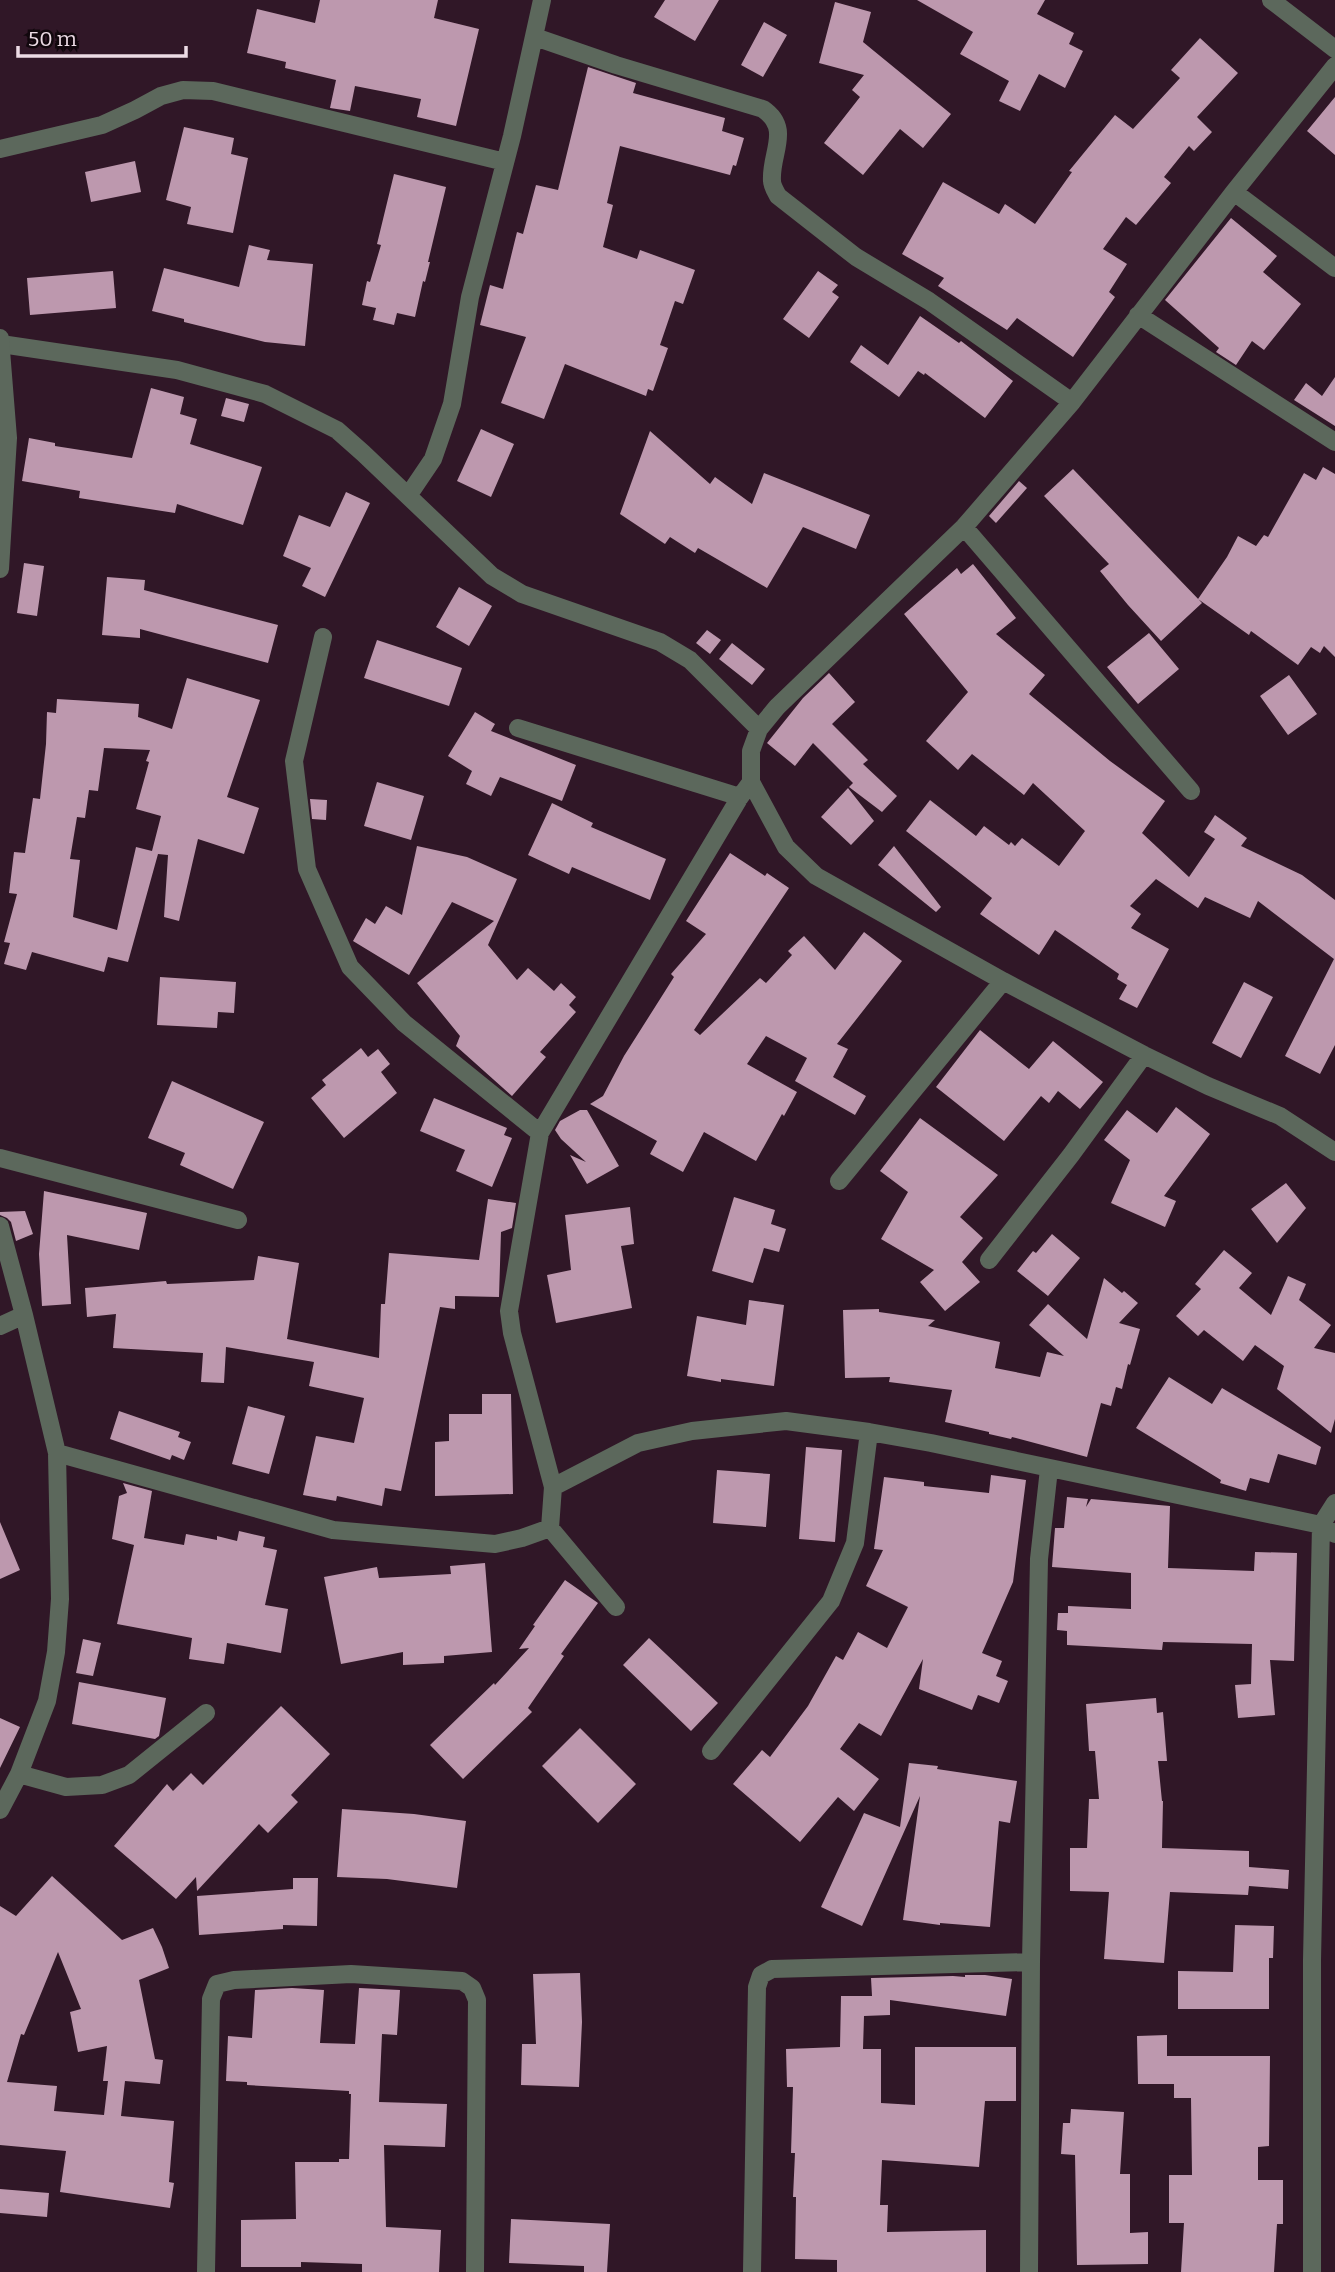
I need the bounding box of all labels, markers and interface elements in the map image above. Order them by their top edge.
scale bar [18,14,186,58]
text: 50 m [28,26,77,52]

